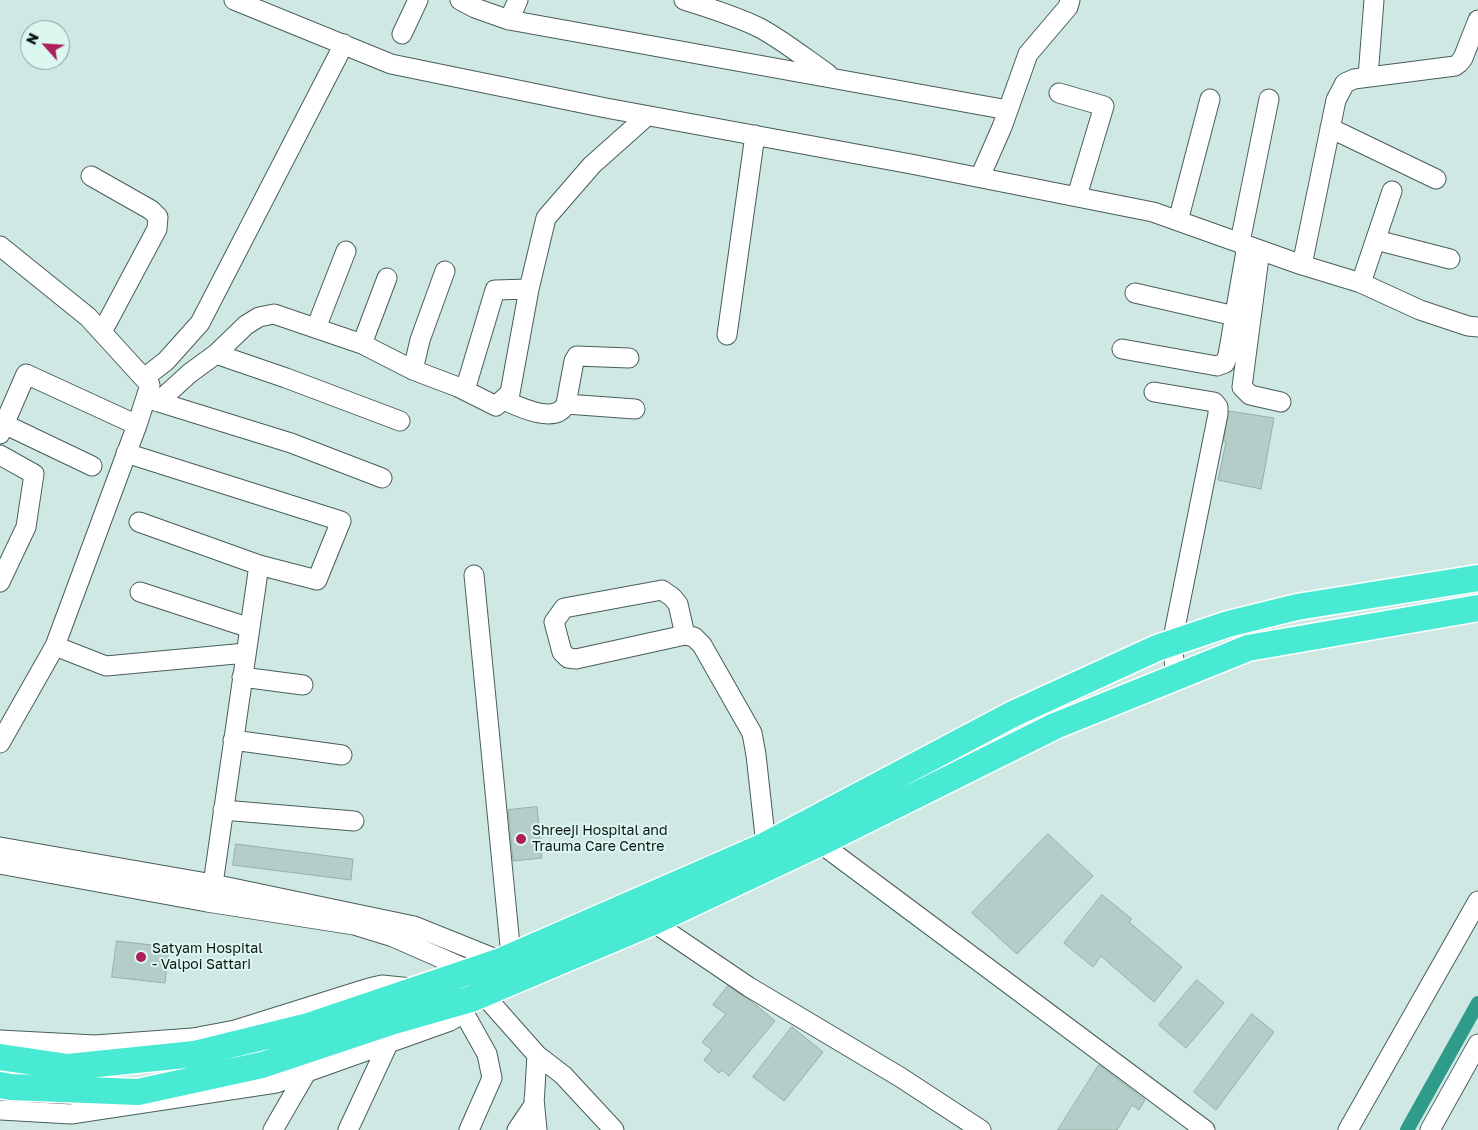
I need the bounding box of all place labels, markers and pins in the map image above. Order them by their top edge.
place label: Shreeji Hospital and Trauma Care Centre [532,823,668,856]
marker: Shreeji Hospital and Trauma Care Centre [514,832,528,846]
place label: Satyam Hospital - Valpoi Sattari [152,941,263,974]
marker: Satyam Hospital - Valpoi Sattari [134,950,148,964]

